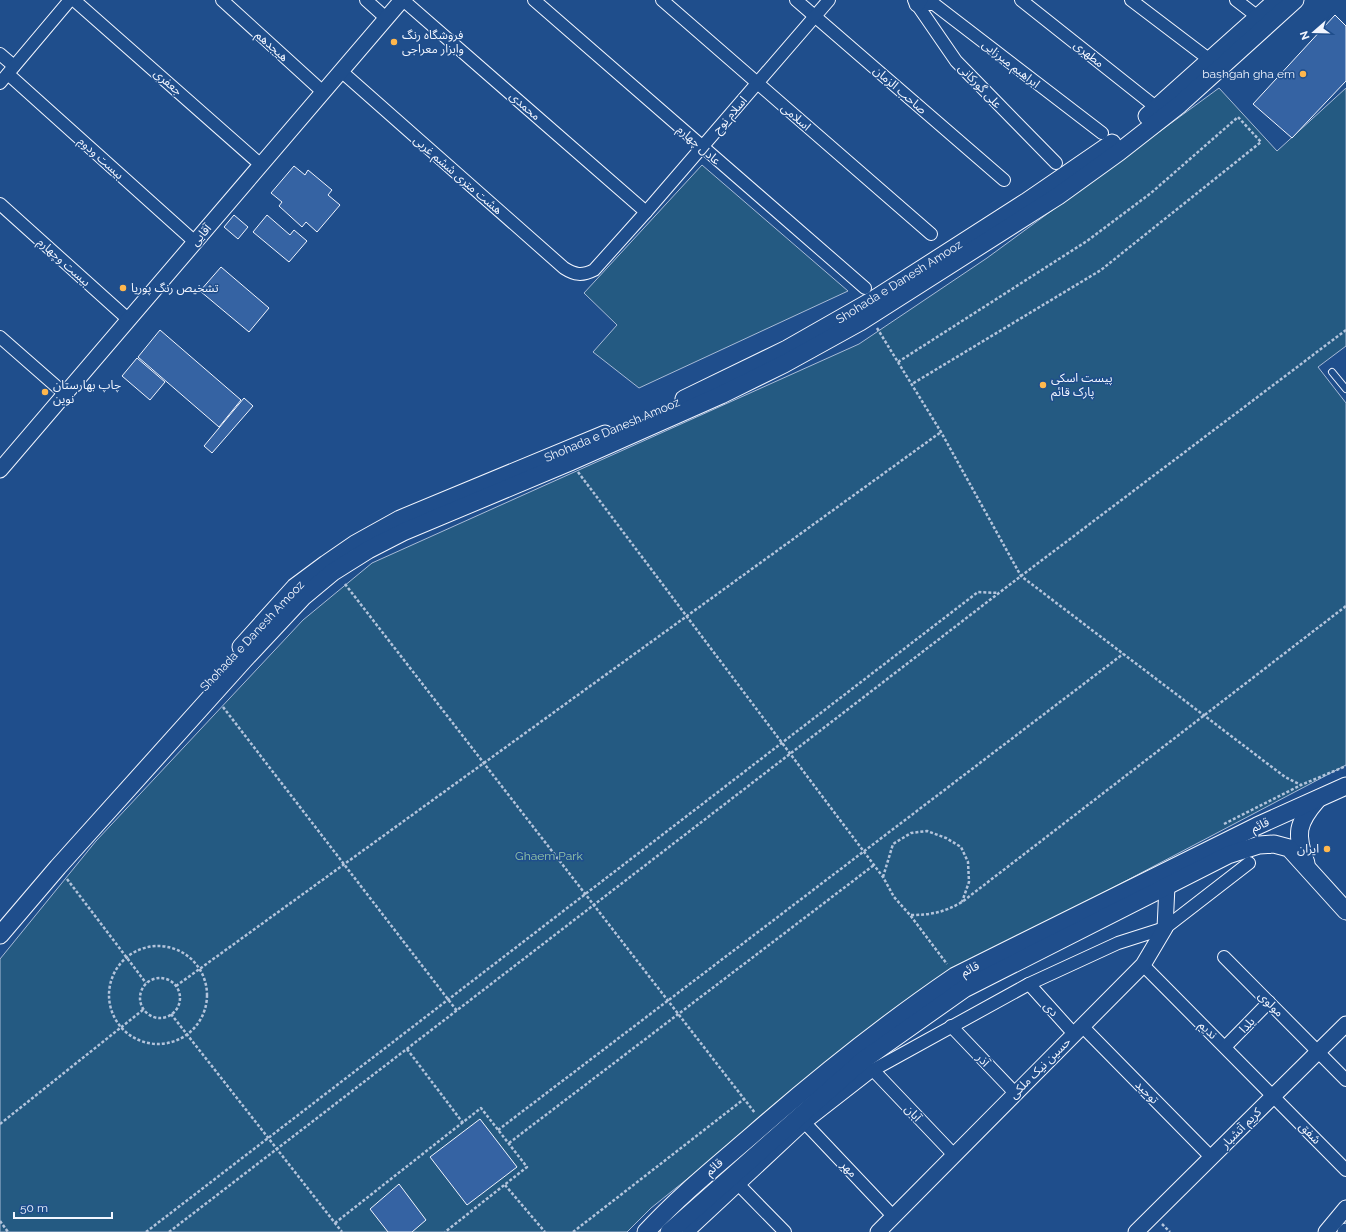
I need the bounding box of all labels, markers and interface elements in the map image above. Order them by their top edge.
north arrow [1294,12,1334,52]
street label: هیجدهم [251,28,291,66]
place label: فروشگاه رنگ وابزار معراجی [402,28,464,56]
text: N [1298,29,1313,41]
marker: فروشگاه رنگ وابزار معراجی [389,37,399,47]
street label: ابراهیم میرزایی [978,37,1043,93]
street label: مطهری [1071,38,1107,70]
street label: علی گورکانی [955,61,1005,111]
street label: صاحب الزمان [870,63,930,117]
street label: جعفری [151,66,185,98]
place label: bashgah gha em [1202,67,1295,81]
marker: bashgah gha em [1298,69,1308,79]
street label: محمدی [507,89,543,123]
street label: اسلام نوح [710,93,752,138]
street label: اسلامی [778,100,814,134]
street label: عادل چهارم [673,122,724,169]
street label: هشت متری ششم غربی [410,133,505,219]
street label: بیست ودوم [74,134,127,184]
street label: آقایی [188,221,215,249]
street label: بیست وچهارم [34,235,93,291]
street label: Shohada e Danesh Amooz [833,237,965,327]
place label: تشخیص رنگ پوریا [131,281,219,296]
marker: تشخیص رنگ پوریا [118,283,128,293]
place label: پیست اسکی پارک قائم [1051,371,1113,401]
place label: چاپ بهارستان نوين [53,378,121,406]
marker: پیست اسکی پارک قائم [1038,380,1048,390]
marker: چاپ بهارستان نوين [40,387,50,397]
street label: Shohada e Danesh Amooz [542,395,682,465]
street label: Shohada e Danesh Amooz [197,578,307,694]
street label: قائم [1249,815,1272,837]
place label: ایران [1297,842,1319,856]
marker: ایران [1322,844,1332,854]
park label: Ghaem Park [515,849,584,863]
street label: قائم [958,958,982,981]
street label: مولوی [1255,988,1287,1020]
street label: دی [1041,999,1061,1019]
street label: یلدا [1236,1014,1258,1036]
street label: ندیم [1195,1018,1220,1043]
street label: حسین نیک ملکی [1006,1034,1074,1102]
street label: آذر [973,1050,993,1070]
street label: توحید [1132,1077,1162,1107]
street label: آبان [902,1102,925,1125]
street label: کریم آتشبار [1217,1104,1266,1153]
street label: شفق [1296,1119,1324,1148]
street label: قائم [702,1156,727,1180]
street label: مهر [837,1157,860,1180]
scale bar [14,1194,112,1220]
text: 50 m [20,1201,48,1215]

